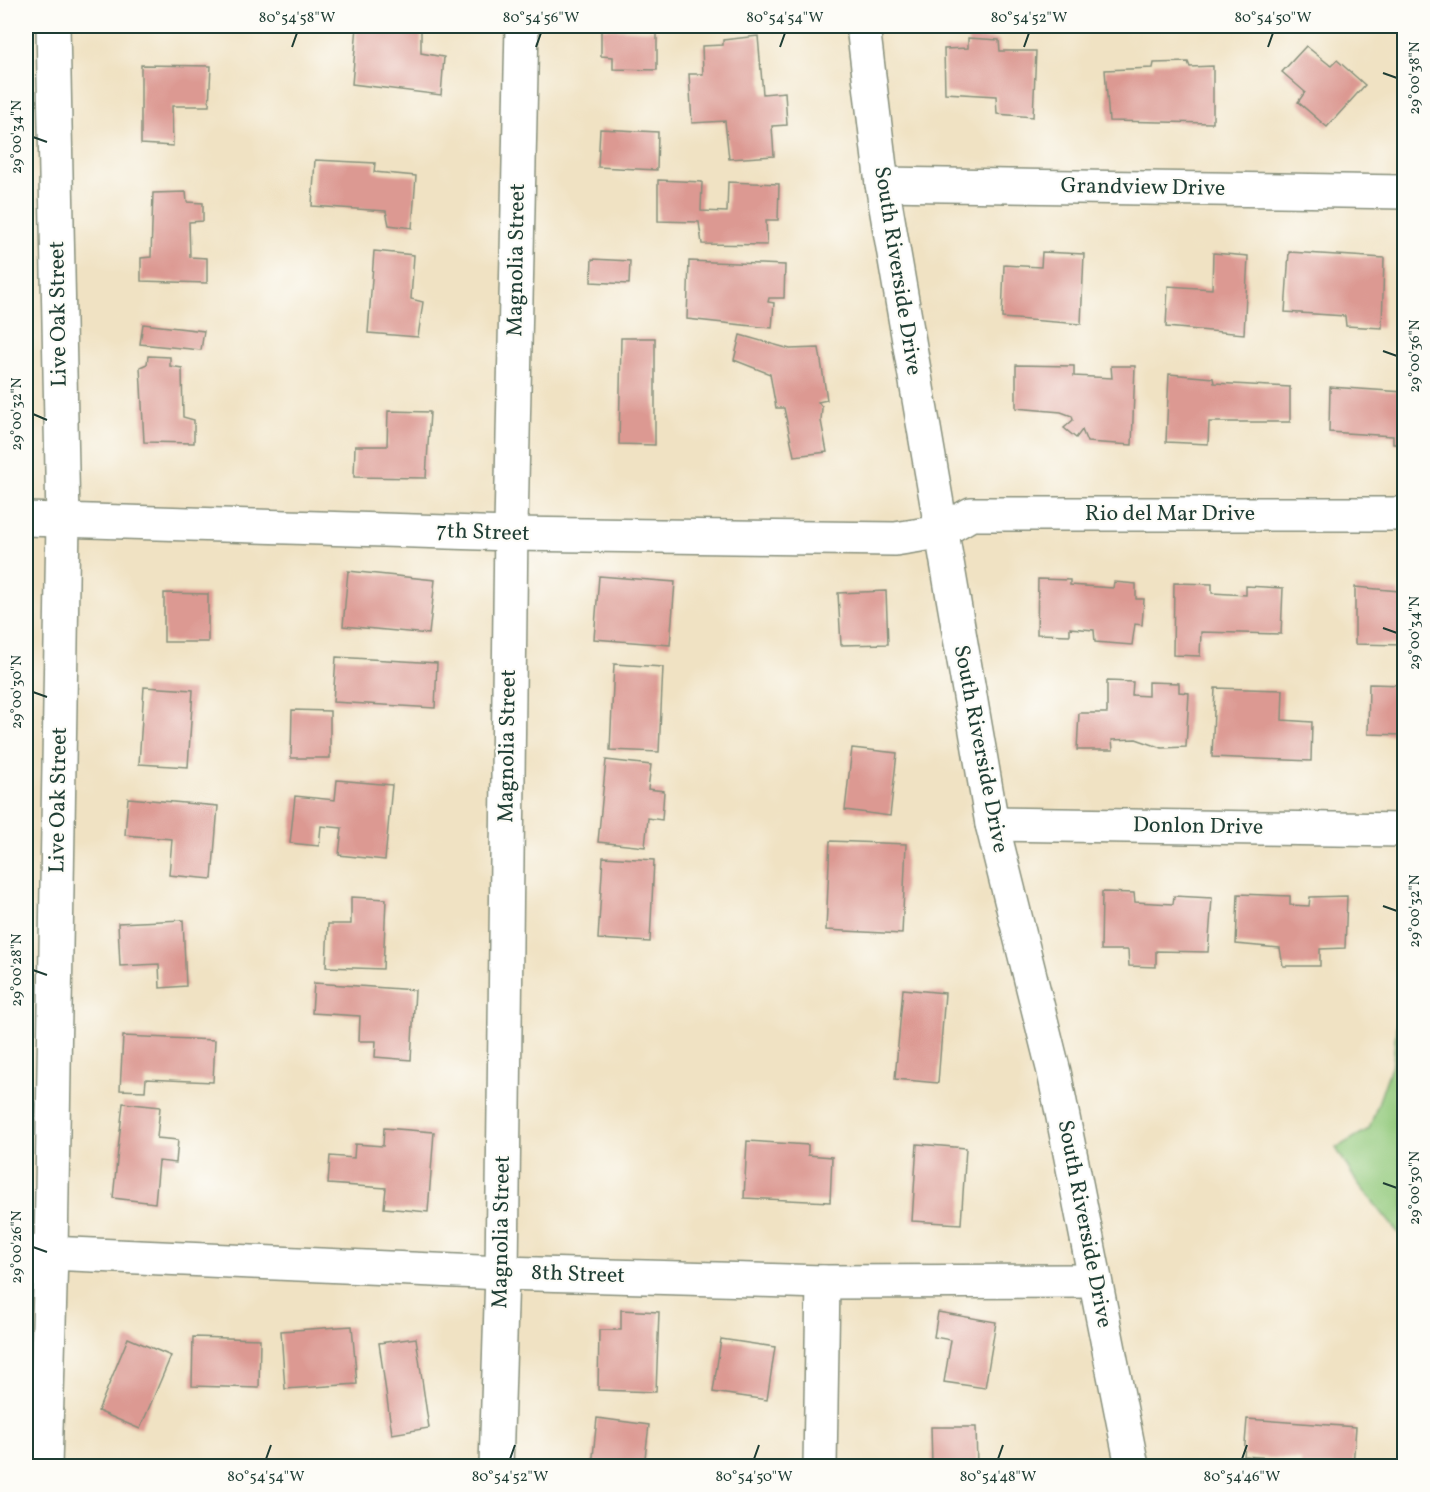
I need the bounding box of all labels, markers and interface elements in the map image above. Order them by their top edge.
text: 80°54'58"W [259,8,335,29]
text: 80°54'56"W [503,8,579,29]
text: 80°54'54"W [746,8,824,29]
text: 80°54'52"W [991,8,1067,29]
text: 80°54'50"W [1234,8,1312,29]
text: 29°00'38"N [1405,41,1426,115]
text: 29°00'34"N [7,100,28,174]
street label: South Riverside Drive [865,164,929,378]
street label: Grandview Drive [1060,171,1226,205]
street label: Magnolia Street [500,183,534,337]
street label: Live Oak Street [42,240,76,387]
text: 29°00'36"N [1405,319,1426,393]
text: 29°00'32"N [7,377,28,451]
street label: Rio del Mar Drive [1085,499,1255,530]
street label: 7th Street [436,516,531,550]
text: 29°00'34"N [1405,596,1426,670]
street label: South Riverside Drive [945,642,1015,856]
text: 29°00'30"N [7,655,28,729]
street label: Magnolia Street [491,669,525,823]
street label: Live Oak Street [42,726,76,873]
street label: Donlon Drive [1133,810,1263,844]
text: 29°00'32"N [1405,874,1426,948]
text: 29°00'28"N [7,933,28,1007]
street label: South Riverside Drive [1049,1117,1119,1331]
text: 29°00'30"N [1405,1151,1426,1225]
street label: Magnolia Street [485,1155,519,1309]
text: 29°00'26"N [7,1210,28,1284]
street label: 8th Street [530,1258,626,1292]
text: 80°54'54"W [227,1467,305,1488]
text: 80°54'52"W [472,1467,548,1488]
text: 80°54'50"W [715,1467,793,1488]
text: 80°54'48"W [960,1467,1036,1488]
text: 80°54'46"W [1204,1467,1280,1488]

